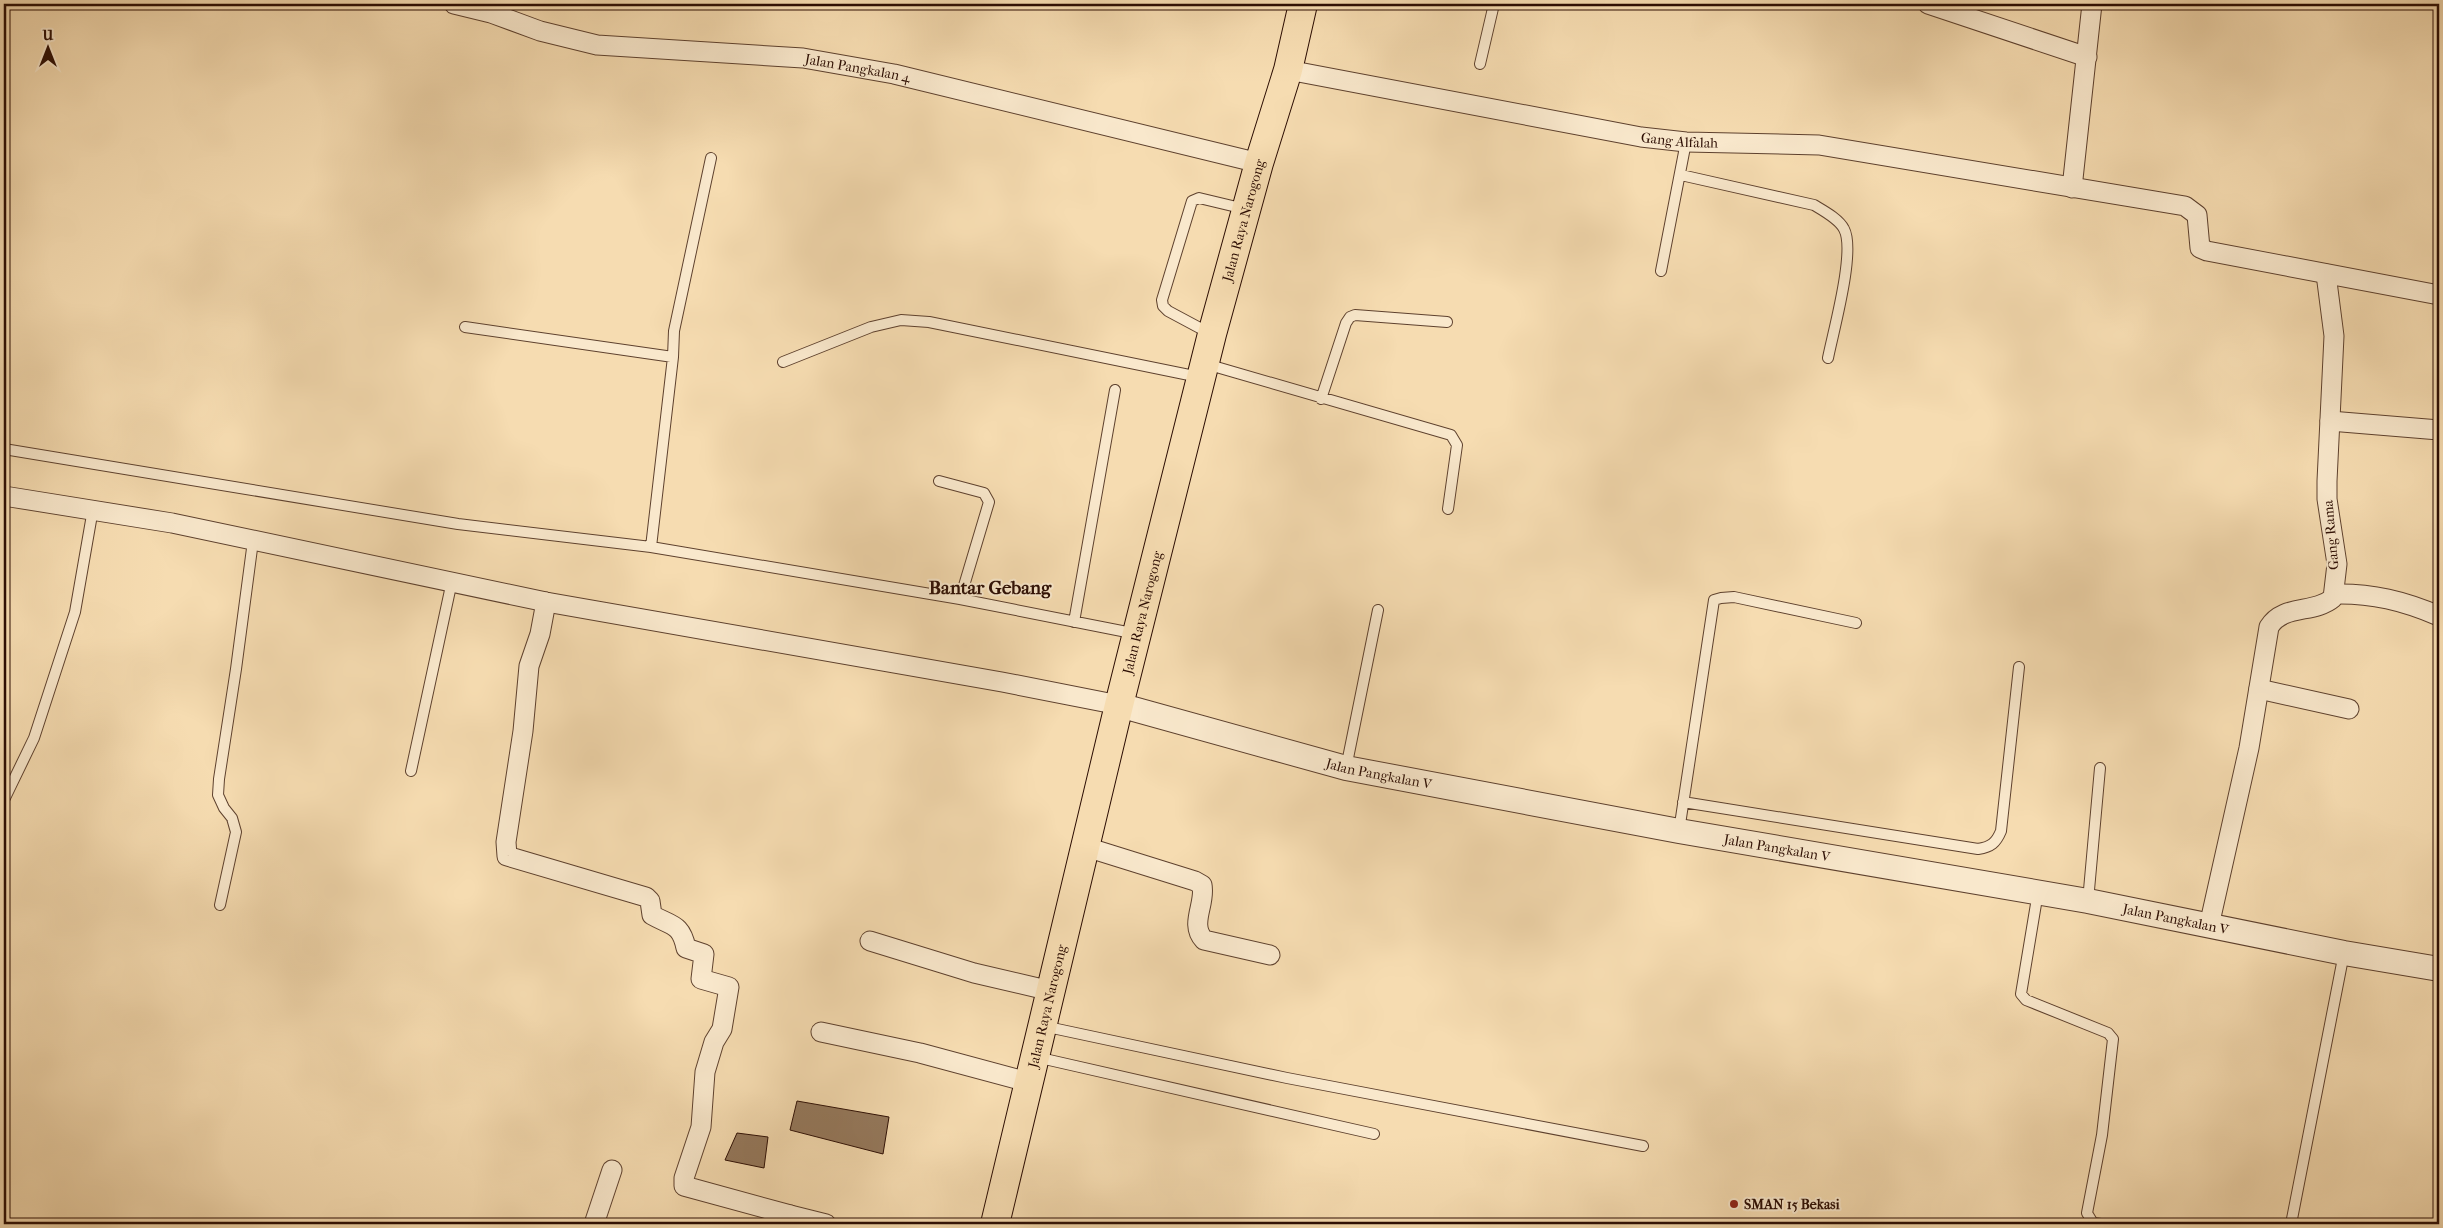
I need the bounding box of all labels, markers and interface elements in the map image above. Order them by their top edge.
north arrow [22,22,72,72]
text: U [42,27,54,44]
street label: Jalan Pangkalan 4 [803,50,913,86]
street label: Gang Alfalah [1640,129,1718,151]
street label: Jalan Raya Narogong [1218,157,1268,284]
street label: Gang Rama [2319,499,2343,571]
street label: Jalan Raya Narogong [1118,549,1166,677]
district label: Bantar Gebang [929,577,1052,599]
street label: Jalan Pangkalan V [1323,754,1434,793]
street label: Jalan Pangkalan V [1722,830,1832,865]
street label: Jalan Pangkalan V [2120,900,2231,938]
street label: Jalan Raya Narogong [1024,942,1070,1070]
place label: SMAN 15 Bekasi [1744,1196,1841,1213]
marker: SMAN 15 Bekasi [1728,1198,1740,1210]

